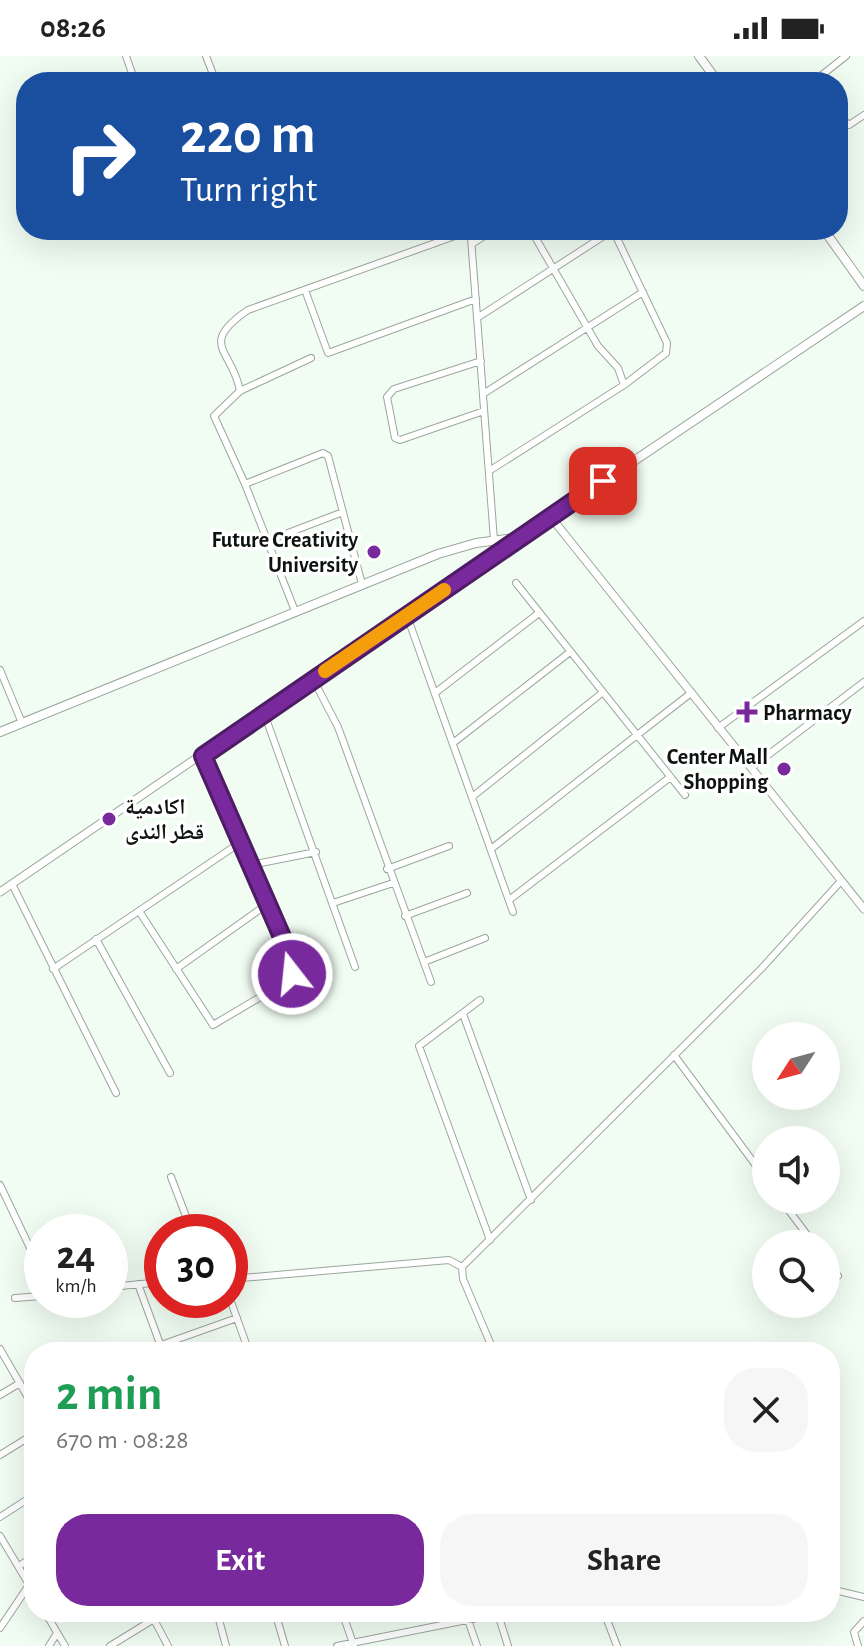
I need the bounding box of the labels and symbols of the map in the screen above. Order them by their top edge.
pin [569,447,637,515]
place label: Future Creativity University [211,529,358,577]
marker: Future Creativity University [365,543,383,561]
place label: Pharmacy [763,702,852,725]
marker: Pharmacy [738,703,756,721]
place label: Center Mall Shopping [667,746,769,793]
marker: Center Mall Shopping [775,760,793,778]
place label: اكادمية قطر الندى [125,796,204,845]
marker: اكادمية قطر الندى [100,810,118,828]
position arrow [250,932,334,1016]
north arrow [752,1022,840,1110]
speed limit sign: 30 [144,1214,248,1318]

